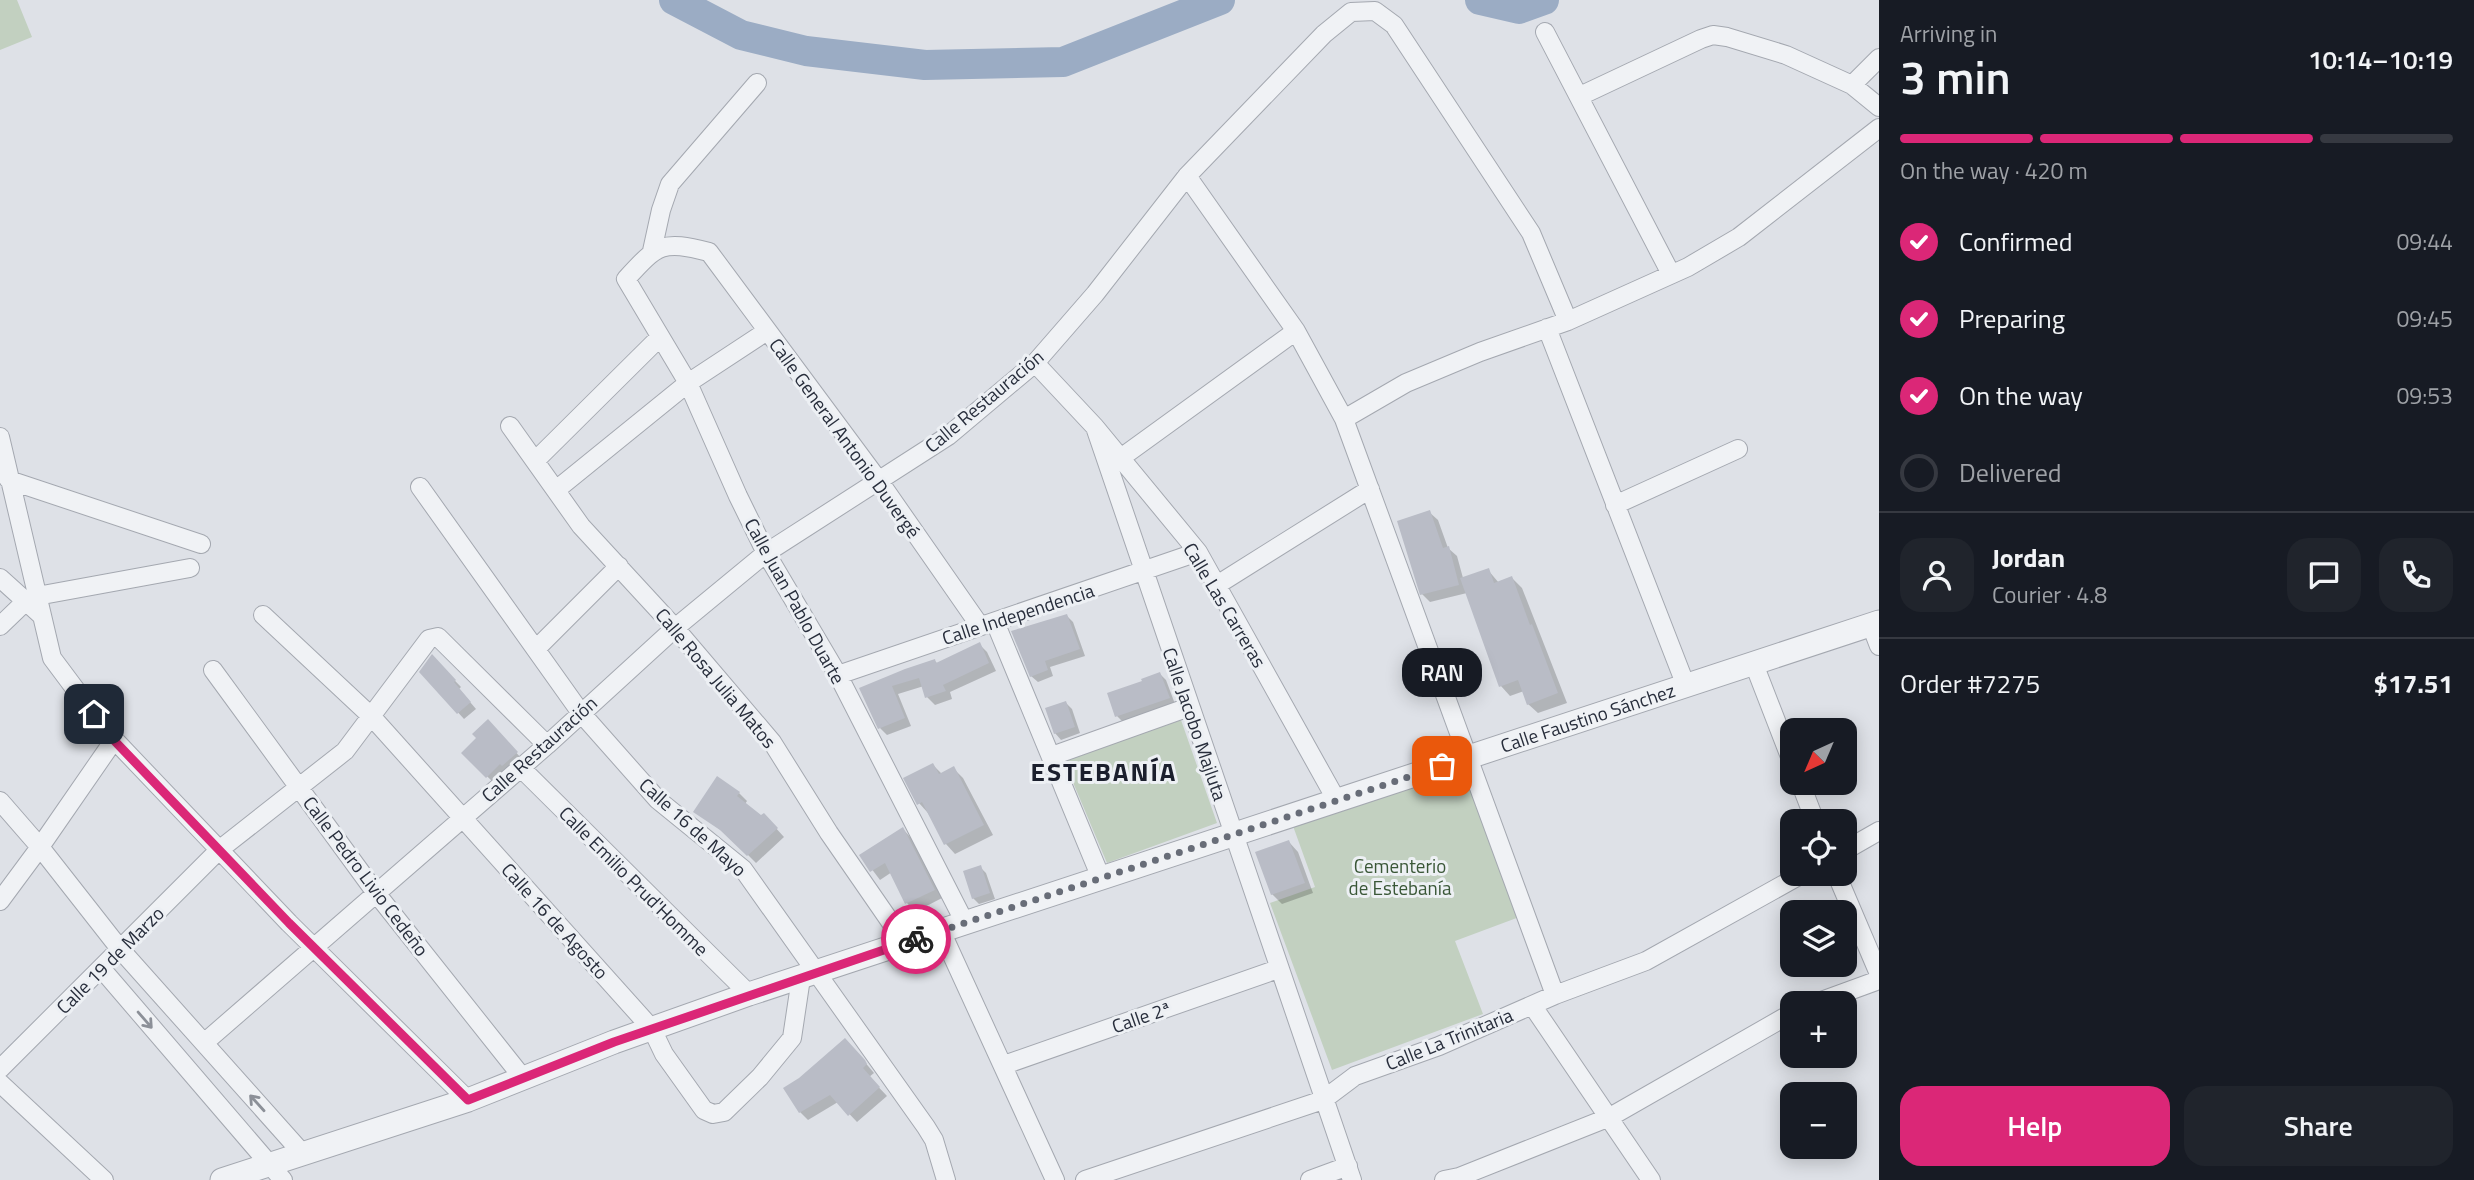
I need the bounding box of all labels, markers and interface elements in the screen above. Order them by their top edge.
text: Arriving in [1900,16,1997,51]
text: 10:14–10:19 [2308,40,2453,79]
text: 3 min [1900,42,2011,112]
text: On the way · 420 m [1900,153,2088,188]
text: Confirmed [1959,222,2073,261]
icon: check [1900,223,1938,261]
text: 09:44 [2396,224,2453,259]
text: Preparing [1959,299,2065,338]
icon: check [1900,300,1938,338]
text: 09:45 [2396,301,2453,336]
street label: Calle General Antonio Duvergé [763,331,928,544]
street label: Calle Restauración [918,342,1049,459]
text: On the way [1959,376,2083,415]
icon: check [1900,377,1938,415]
text: 09:53 [2396,378,2453,413]
text: Delivered [1959,453,2062,492]
street label: Calle Juan Pablo Duarte [738,512,853,689]
street label: Calle Las Carreras [1177,537,1274,673]
button: person [1900,538,1974,612]
text: Jordan [1992,538,2065,577]
button: chat [2287,538,2361,612]
button: phone [2379,538,2453,612]
street label: Calle Independencia [938,575,1098,652]
text: Courier · 4.8 [1992,577,2107,612]
street label: Calle Rosa Julia Matos [649,601,784,754]
street label: Calle Jacobo Majluta [1156,643,1235,805]
callout: RAN [1402,647,1482,696]
text: RAN [1420,655,1464,690]
text: Order #7275 [1900,664,2040,703]
text: $17.51 [2374,664,2453,703]
street label: Calle Faustino Sánchez [1496,675,1679,760]
pin [64,684,124,744]
street label: Calle Restauración [474,689,603,809]
icon: home [75,695,113,733]
north arrow [1780,718,1857,794]
map controls [1780,718,1857,1159]
pin [1412,736,1472,796]
icon: bag [1423,747,1461,785]
district label: ESTEBANÍA [1030,752,1178,791]
street label: Calle 16 de Mayo [633,770,754,883]
street label: Calle Pedro Livio Cedeño [296,789,436,962]
street label: Calle Emilio Prud'Homme [553,799,716,962]
button: locate [1780,809,1857,886]
park label: Cementerio de Estebanía [1349,851,1452,902]
street label: Calle 16 de Agosto [495,856,616,985]
street label: Calle 19 de Marzo [49,899,170,1020]
button: layers [1780,900,1857,977]
courier [881,904,951,974]
icon: bike [897,920,935,958]
button: + [1780,991,1857,1068]
street label: Calle 2ª [1108,993,1174,1040]
street label: Calle La Trinitaria [1381,1000,1517,1077]
one-way arrow [137,1011,153,1029]
button: − [1780,1082,1857,1159]
button: Help [1900,1086,2170,1166]
button: Share [2184,1086,2453,1166]
one-way arrow [249,1094,265,1112]

